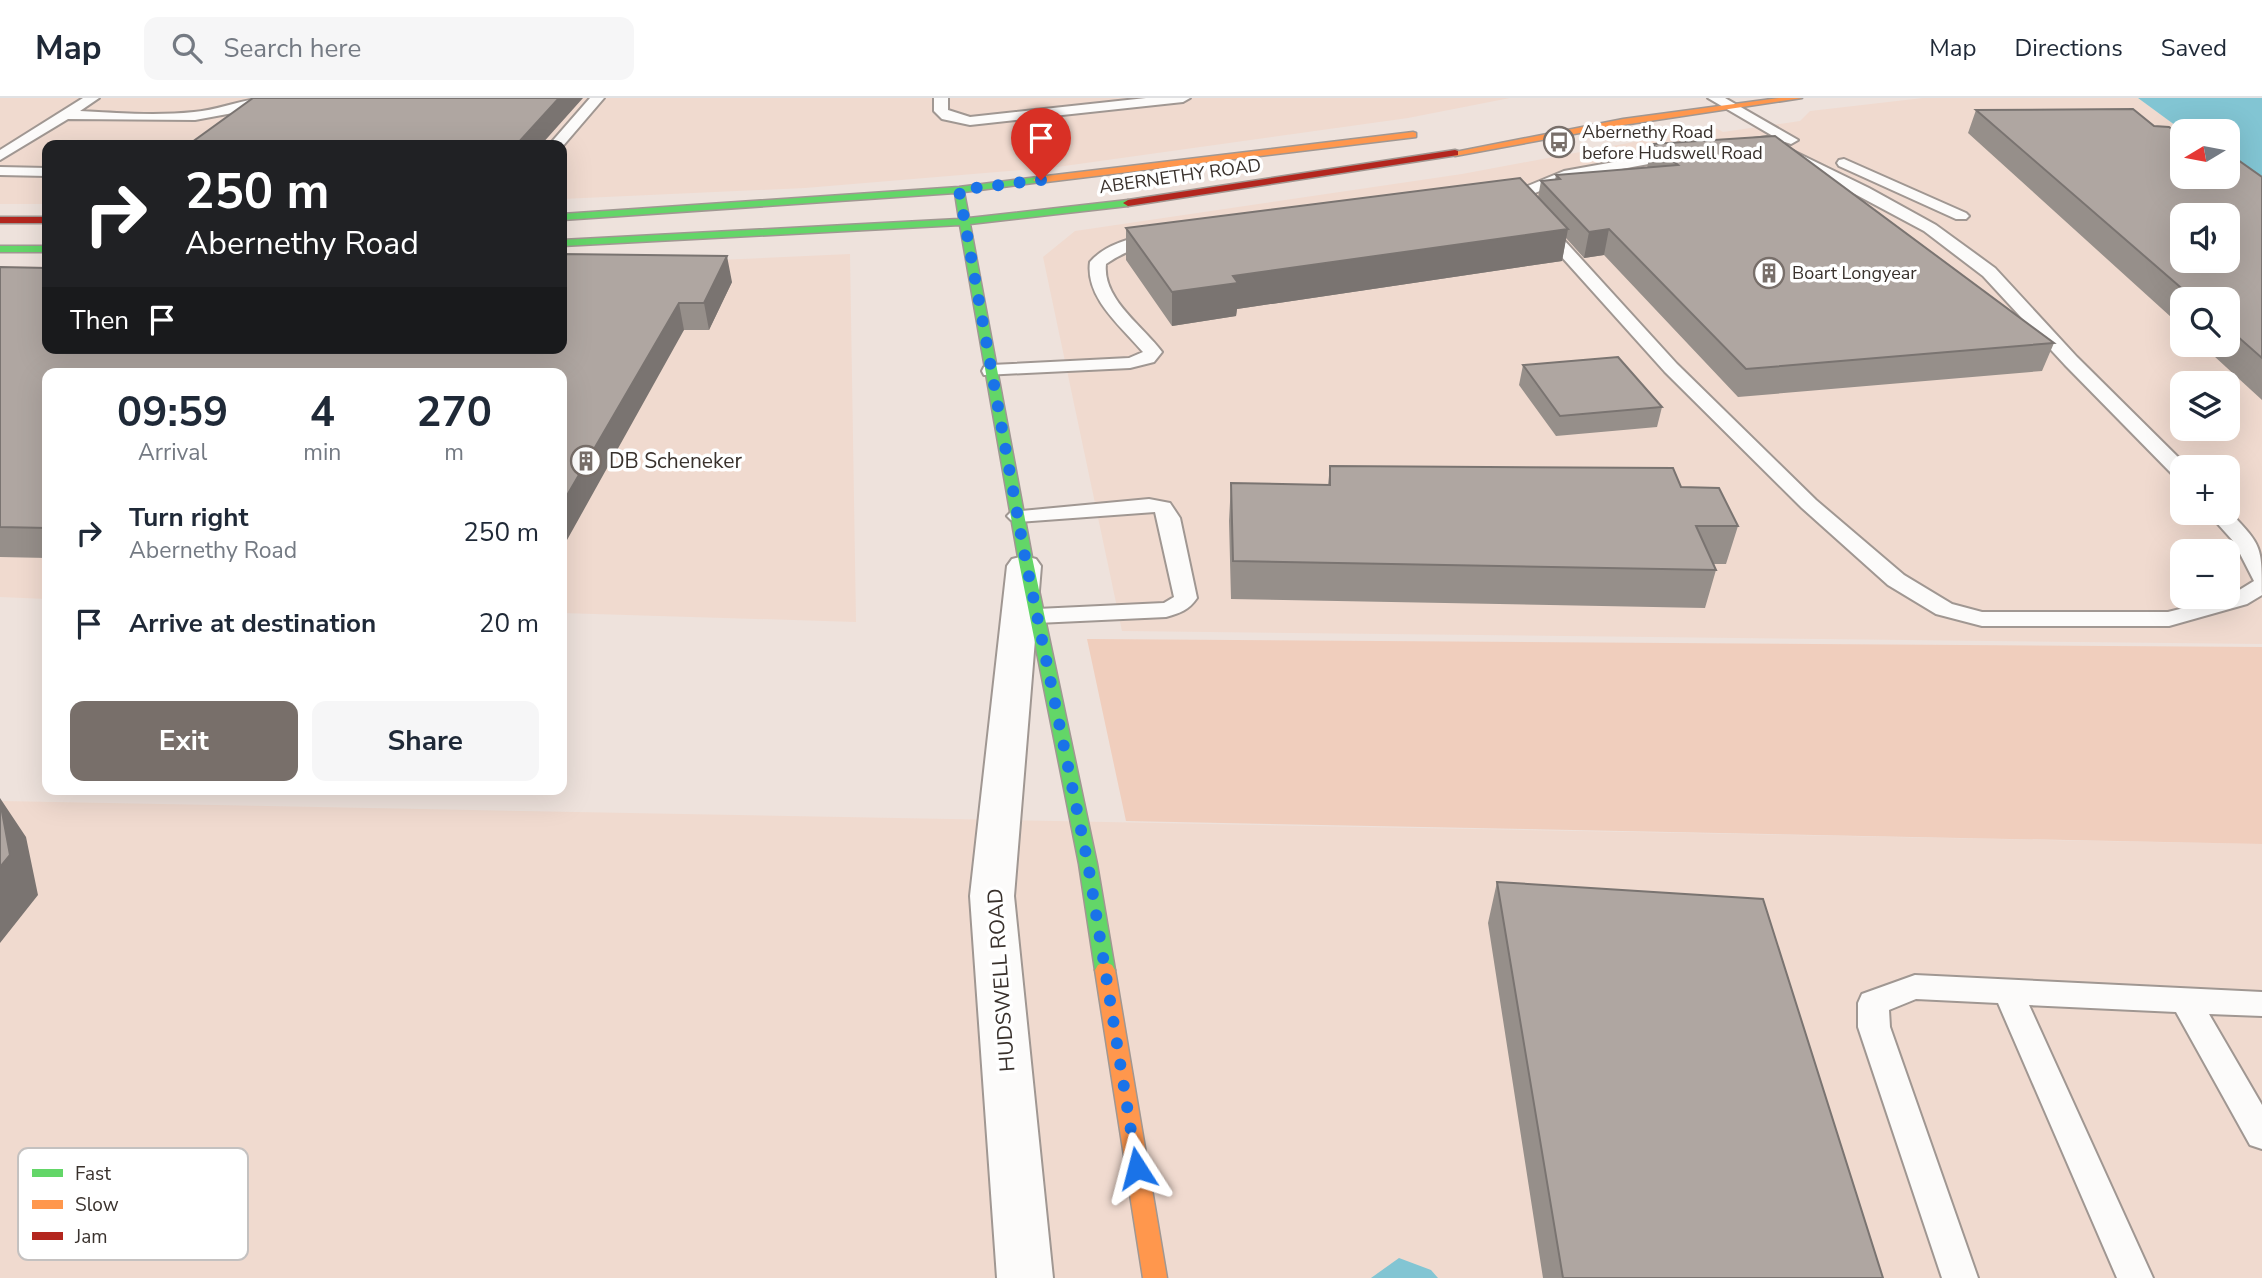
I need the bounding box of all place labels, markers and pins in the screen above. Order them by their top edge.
pin [1011,108,1071,180]
place label: Abernethy Road before Hudswell Road [1582,120,1763,165]
bus stop icon: Abernethy Road before Hudswell Road [1542,125,1576,159]
building icon: Boart Longyear [1752,256,1786,290]
place label: Boart Longyear [1792,261,1917,285]
building icon: DB Scheneker [569,444,603,478]
place label: DB Scheneker [609,447,742,475]

